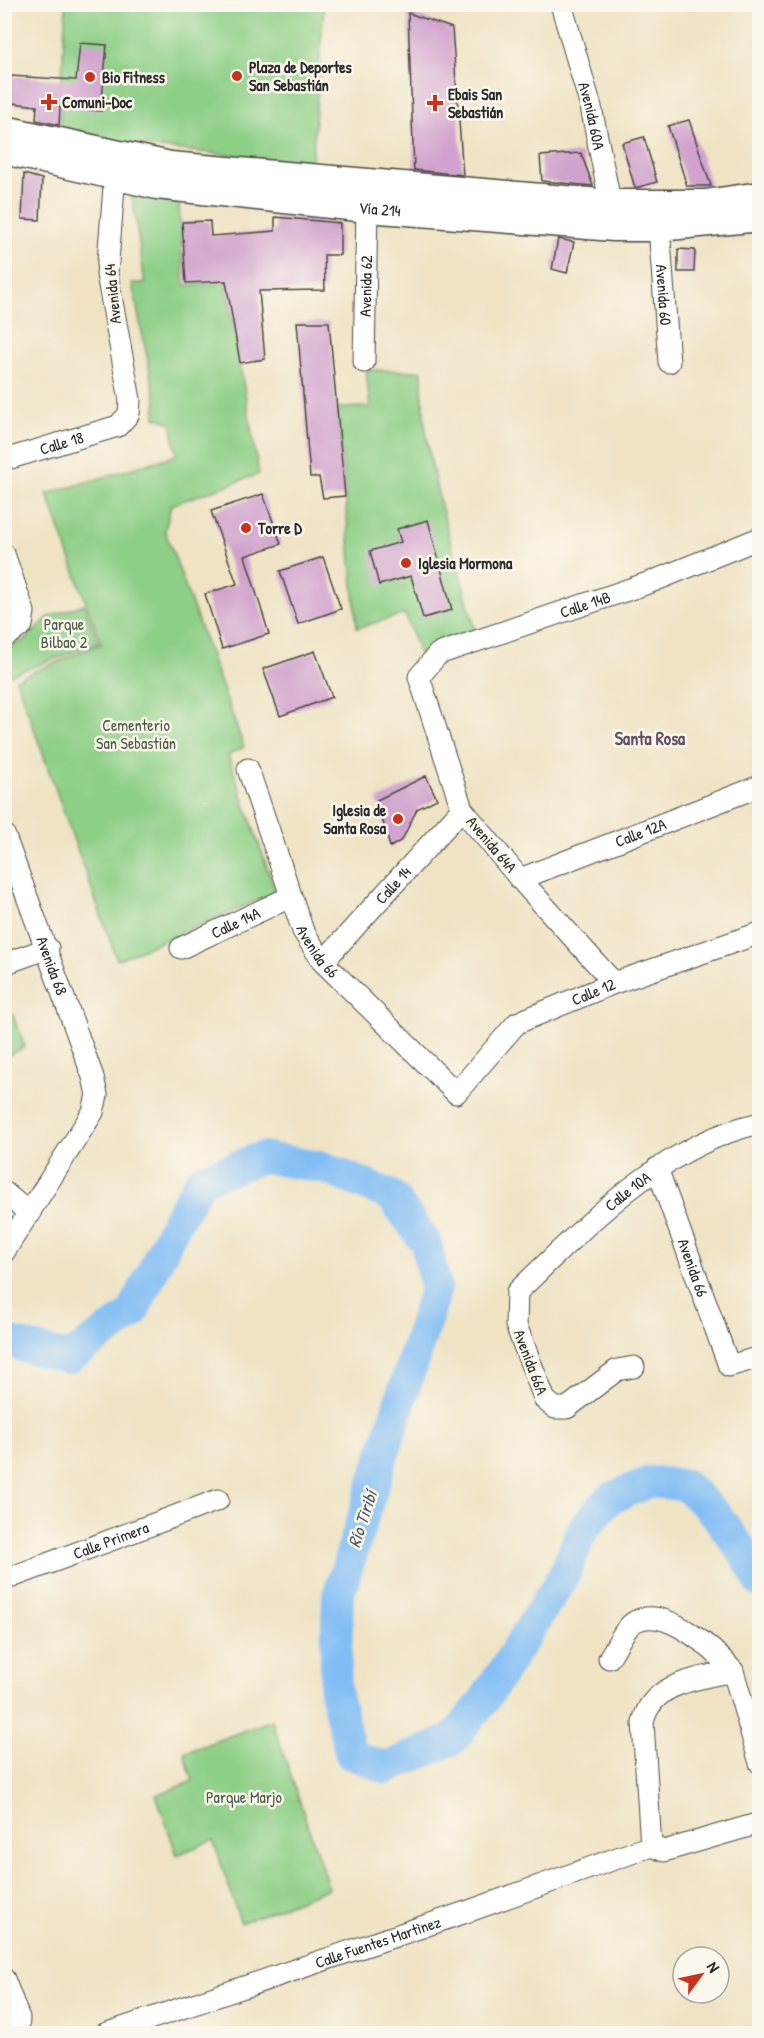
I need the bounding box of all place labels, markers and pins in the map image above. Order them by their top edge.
place label: Plaza de Deportes San Sebastián [249,56,353,96]
place label: Bio Fitness [102,66,166,88]
marker: Plaza de Deportes San Sebastián [230,69,244,83]
marker: Bio Fitness [83,70,97,84]
place label: Ebais San Sebastián [448,83,503,123]
place label: Comuni-Doc [62,91,133,113]
marker: Comuni-Doc [40,93,58,111]
marker: Ebais San Sebastián [426,94,444,112]
place label: Torre D [257,517,302,539]
marker: Torre D [239,521,253,535]
place label: Iglesia Mormona [418,552,513,575]
marker: Iglesia Mormona [399,556,413,570]
place label: Iglesia de Santa Rosa [324,799,387,839]
marker: Iglesia de Santa Rosa [391,812,405,826]

